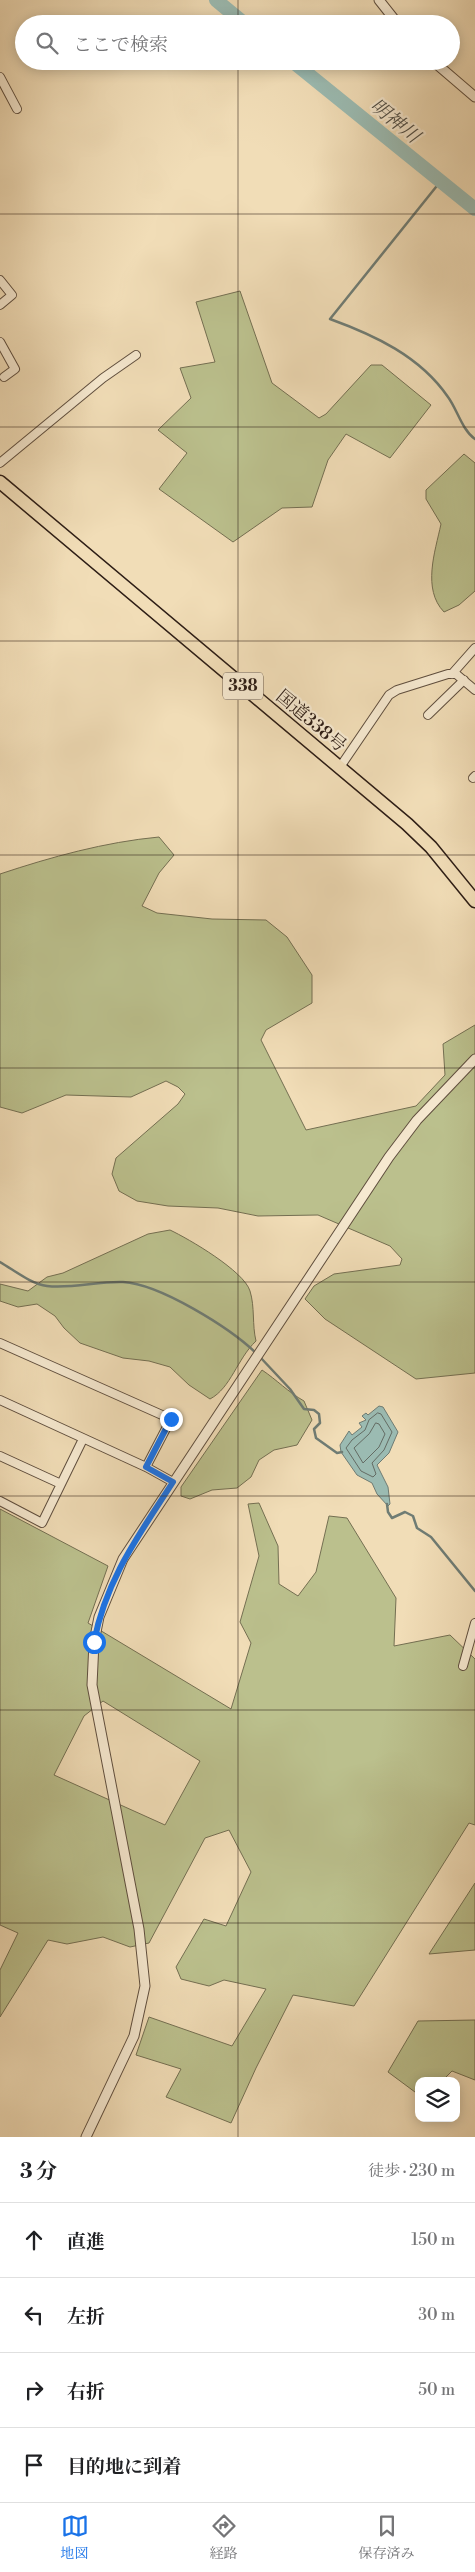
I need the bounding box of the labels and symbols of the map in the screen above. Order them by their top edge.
water label: 明神川 [365,94,426,150]
road number: 338 [223,672,263,699]
street label: 国道338号 [271,685,351,757]
route end [160,1408,183,1431]
route start [83,1631,106,1654]

